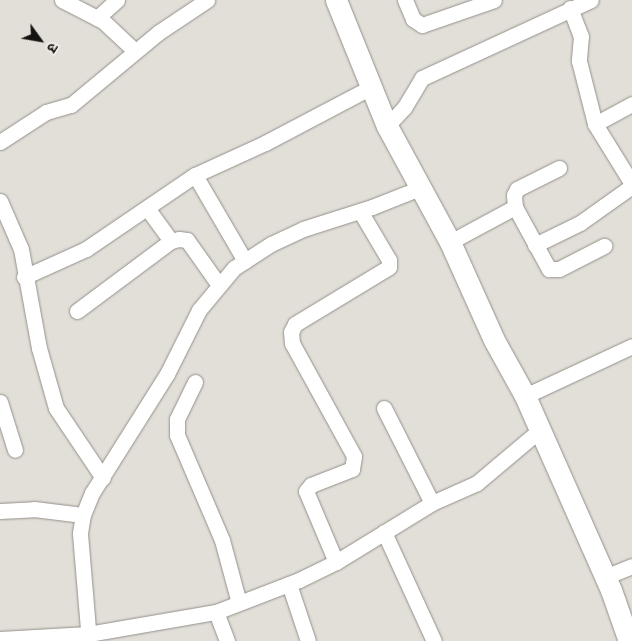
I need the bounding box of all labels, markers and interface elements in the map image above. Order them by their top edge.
north arrow [15,15,65,65]
text: उ [44,40,62,56]

